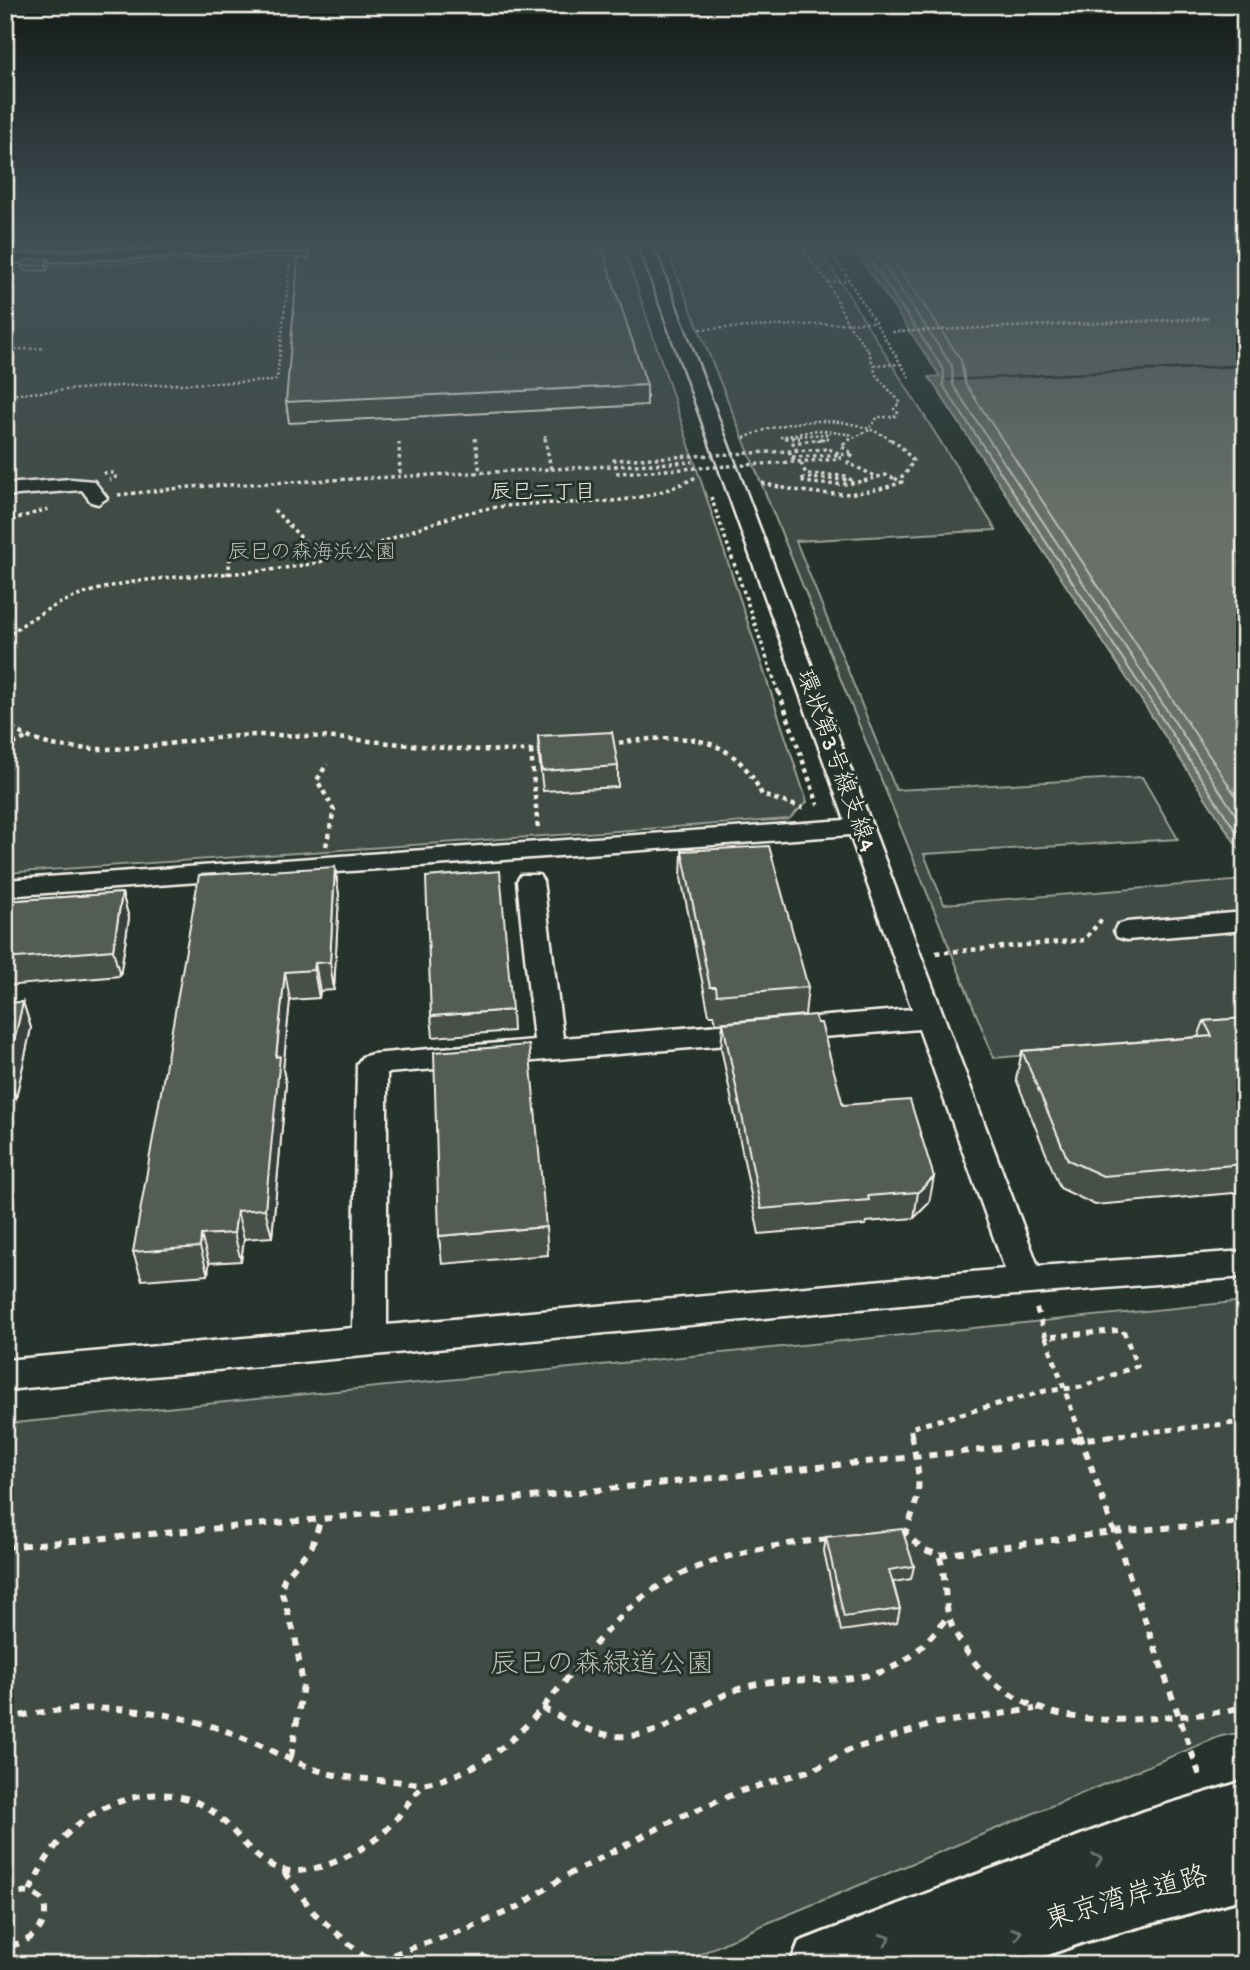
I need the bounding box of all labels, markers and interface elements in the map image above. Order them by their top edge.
district label: 辰巳二丁目 [491,482,596,507]
park label: 辰巳の森海浜公園 [228,540,396,567]
street label: 環状第3号線支線4 [788,666,882,857]
park label: 辰巳の森緑道公園 [490,1649,714,1683]
one-way arrow [1092,1853,1104,1867]
street label: 東京湾岸道路 [1041,1860,1212,1939]
one-way arrow [1011,1927,1023,1941]
one-way arrow [879,1934,891,1948]

